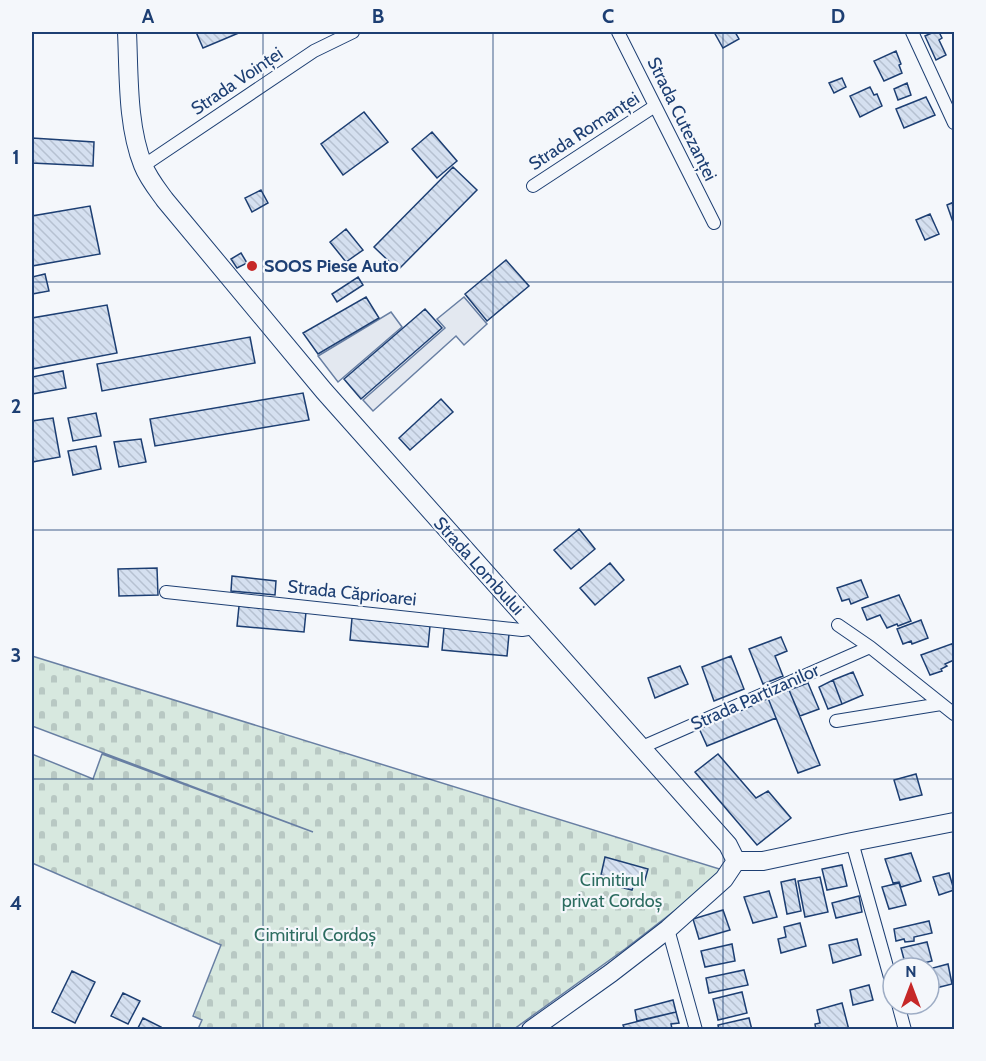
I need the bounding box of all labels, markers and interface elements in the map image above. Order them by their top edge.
text: A [142,4,155,28]
text: B [372,4,384,28]
text: C [602,4,614,28]
text: D [831,4,845,28]
street label: Strada Voinței [187,42,288,121]
street label: Strada Cutezanței [642,54,721,185]
street label: Strada Romanței [525,87,644,176]
text: 1 [12,145,20,169]
place label: SOOS Piese Auto [264,255,399,277]
marker: SOOS Piese Auto [245,259,259,273]
text: 2 [11,394,21,418]
street label: Strada Lombului [429,512,529,620]
street label: Strada Căprioarei [286,575,418,611]
text: 3 [11,643,21,667]
street label: Strada Partizanilor [687,659,823,735]
park label: Cimitirul privat Cordoș [562,869,662,913]
text: 4 [10,891,22,915]
park label: Cimitirul Cordoș [254,924,376,947]
north arrow [881,956,941,1016]
text: N [905,962,917,981]

